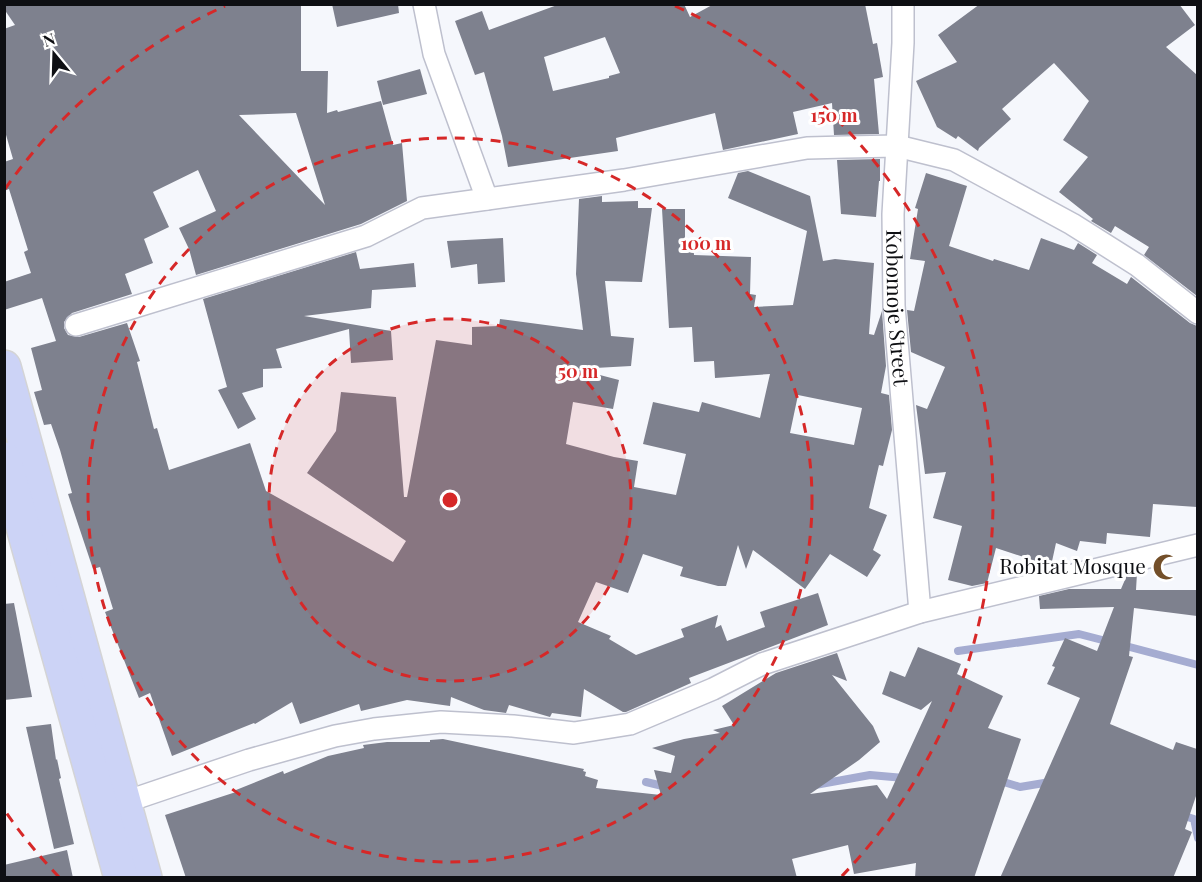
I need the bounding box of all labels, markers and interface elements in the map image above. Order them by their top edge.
north arrow [24,24,84,84]
text: N [40,27,58,51]
text: 150 m [810,103,858,127]
street label: Kobomoje Street [881,229,917,387]
text: 100 m [681,231,732,255]
text: 50 m [558,359,599,383]
centre of rings [440,490,460,510]
place label: Robitat Mosque [999,551,1146,579]
mosque icon: Robitat Mosque [1151,552,1181,582]

